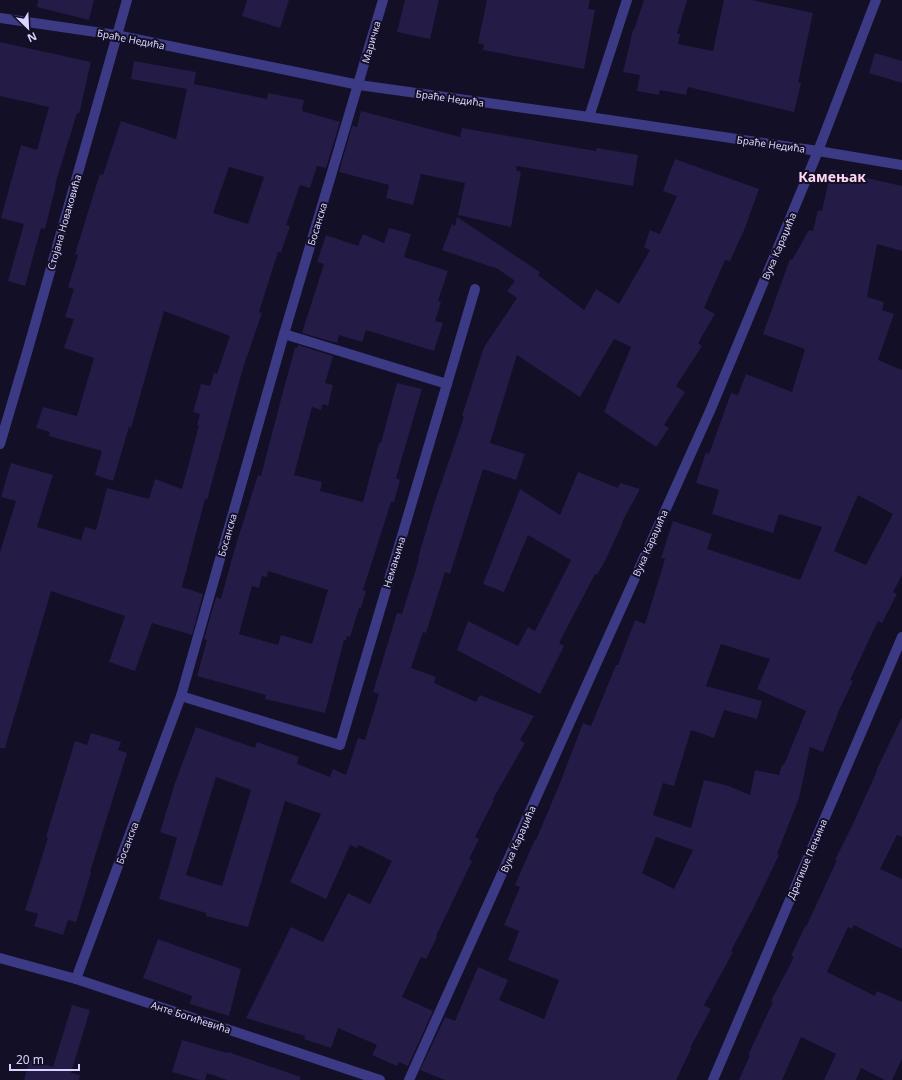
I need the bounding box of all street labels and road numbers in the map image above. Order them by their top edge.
street label: Маричка [358,19,384,65]
street label: Браће Недића [96,26,166,52]
street label: Браће Недића [415,86,485,110]
street label: Браће Недића [736,132,806,156]
street label: Стојана Новаковића [44,173,84,271]
street label: Босанска [304,201,330,247]
street label: Вука Караџића [758,210,800,282]
street label: Вука Караџића [629,507,671,579]
street label: Босанска [214,512,240,558]
street label: Немањина [380,535,408,589]
street label: Вука Караџића [497,803,539,875]
street label: Драгише Пењина [784,817,830,901]
street label: Босанска [113,820,141,866]
street label: Анте Богићевића [149,998,233,1036]

